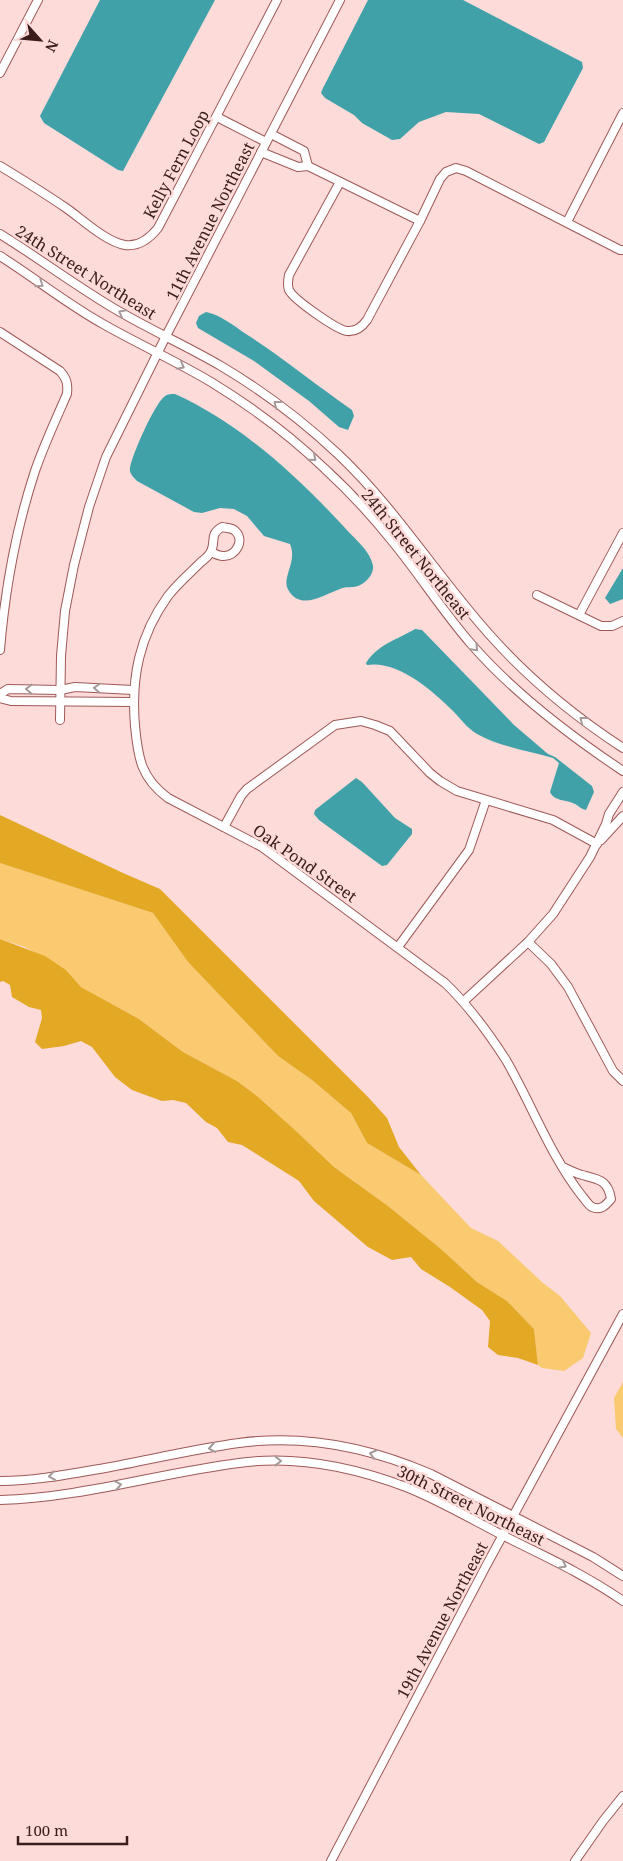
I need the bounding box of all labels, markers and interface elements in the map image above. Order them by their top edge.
north arrow [15,15,65,65]
text: N [41,37,63,55]
street label: Kelly Fern Loop [138,106,214,222]
street label: 11th Avenue Northeast [161,138,260,304]
street label: 24th Street Northeast [12,220,161,324]
one-way arrow [35,278,44,287]
one-way arrow [118,309,127,319]
one-way arrow [175,359,184,369]
one-way arrow [274,401,283,409]
one-way arrow [308,453,317,462]
street label: 24th Street Northeast [357,484,476,624]
one-way arrow [469,643,478,652]
one-way arrow [93,683,101,694]
one-way arrow [25,684,33,694]
one-way arrow [580,718,589,726]
street label: Oak Pond Street [249,819,362,907]
one-way arrow [208,1443,217,1453]
one-way arrow [370,1449,378,1459]
one-way arrow [274,1456,282,1466]
street label: 30th Street Northeast [393,1460,549,1551]
one-way arrow [48,1471,57,1481]
one-way arrow [113,1480,122,1490]
street label: 19th Avenue Northeast [391,1538,493,1702]
one-way arrow [557,1559,566,1569]
scale bar [18,1814,126,1846]
text: 100 m [25,1820,68,1840]

